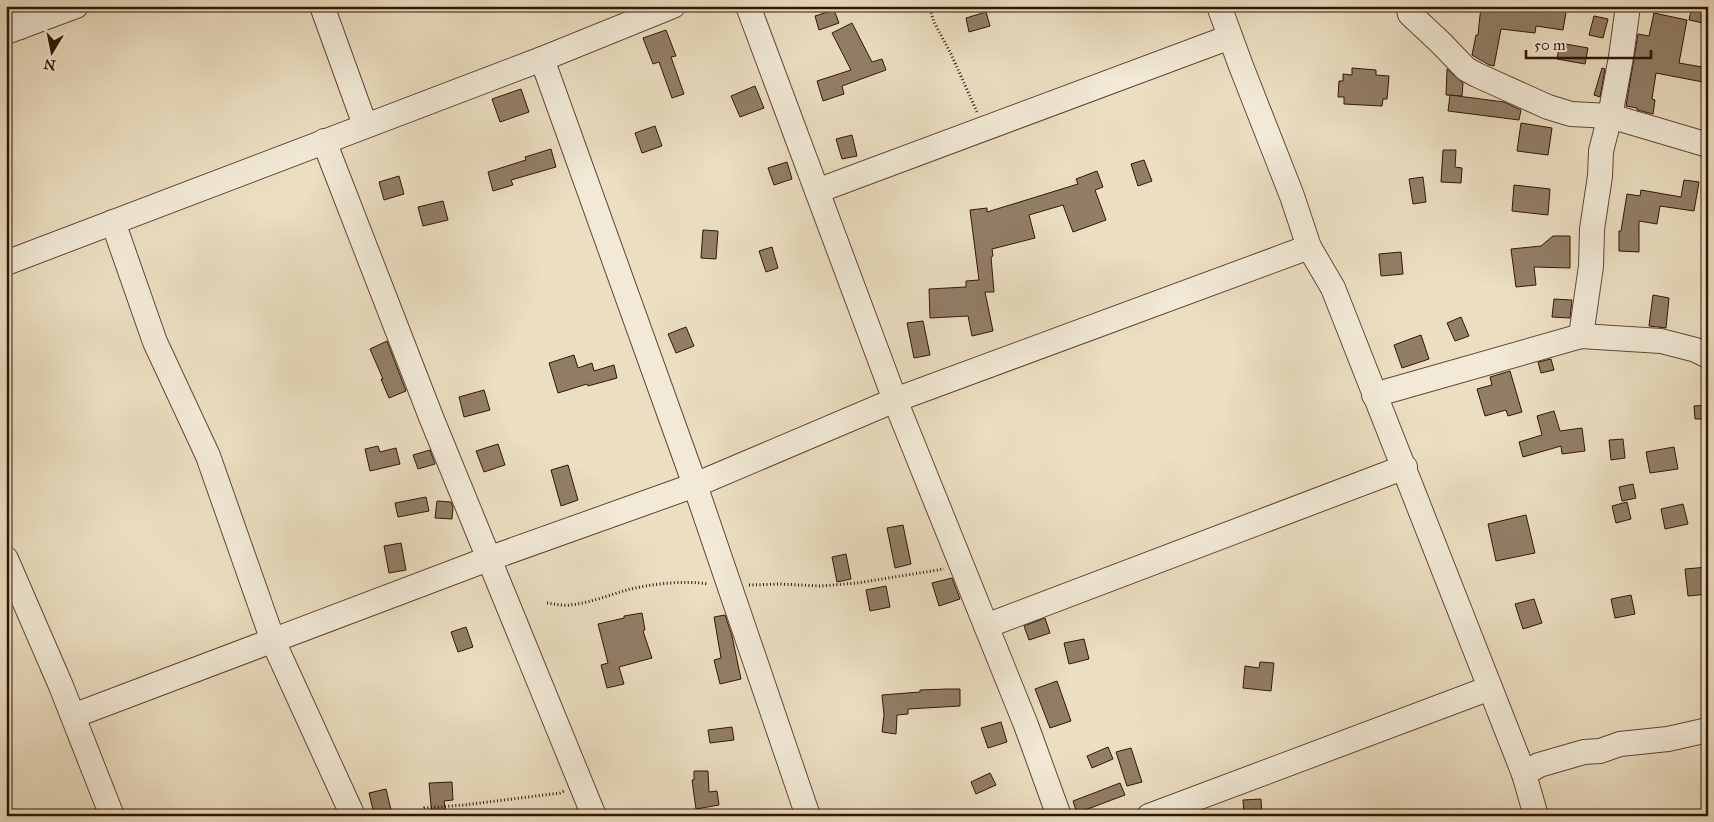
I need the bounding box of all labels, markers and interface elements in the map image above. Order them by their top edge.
north arrow [28,28,78,78]
scale bar [1526,28,1652,60]
text: 50 m [1534,36,1566,54]
text: N [42,55,57,74]

